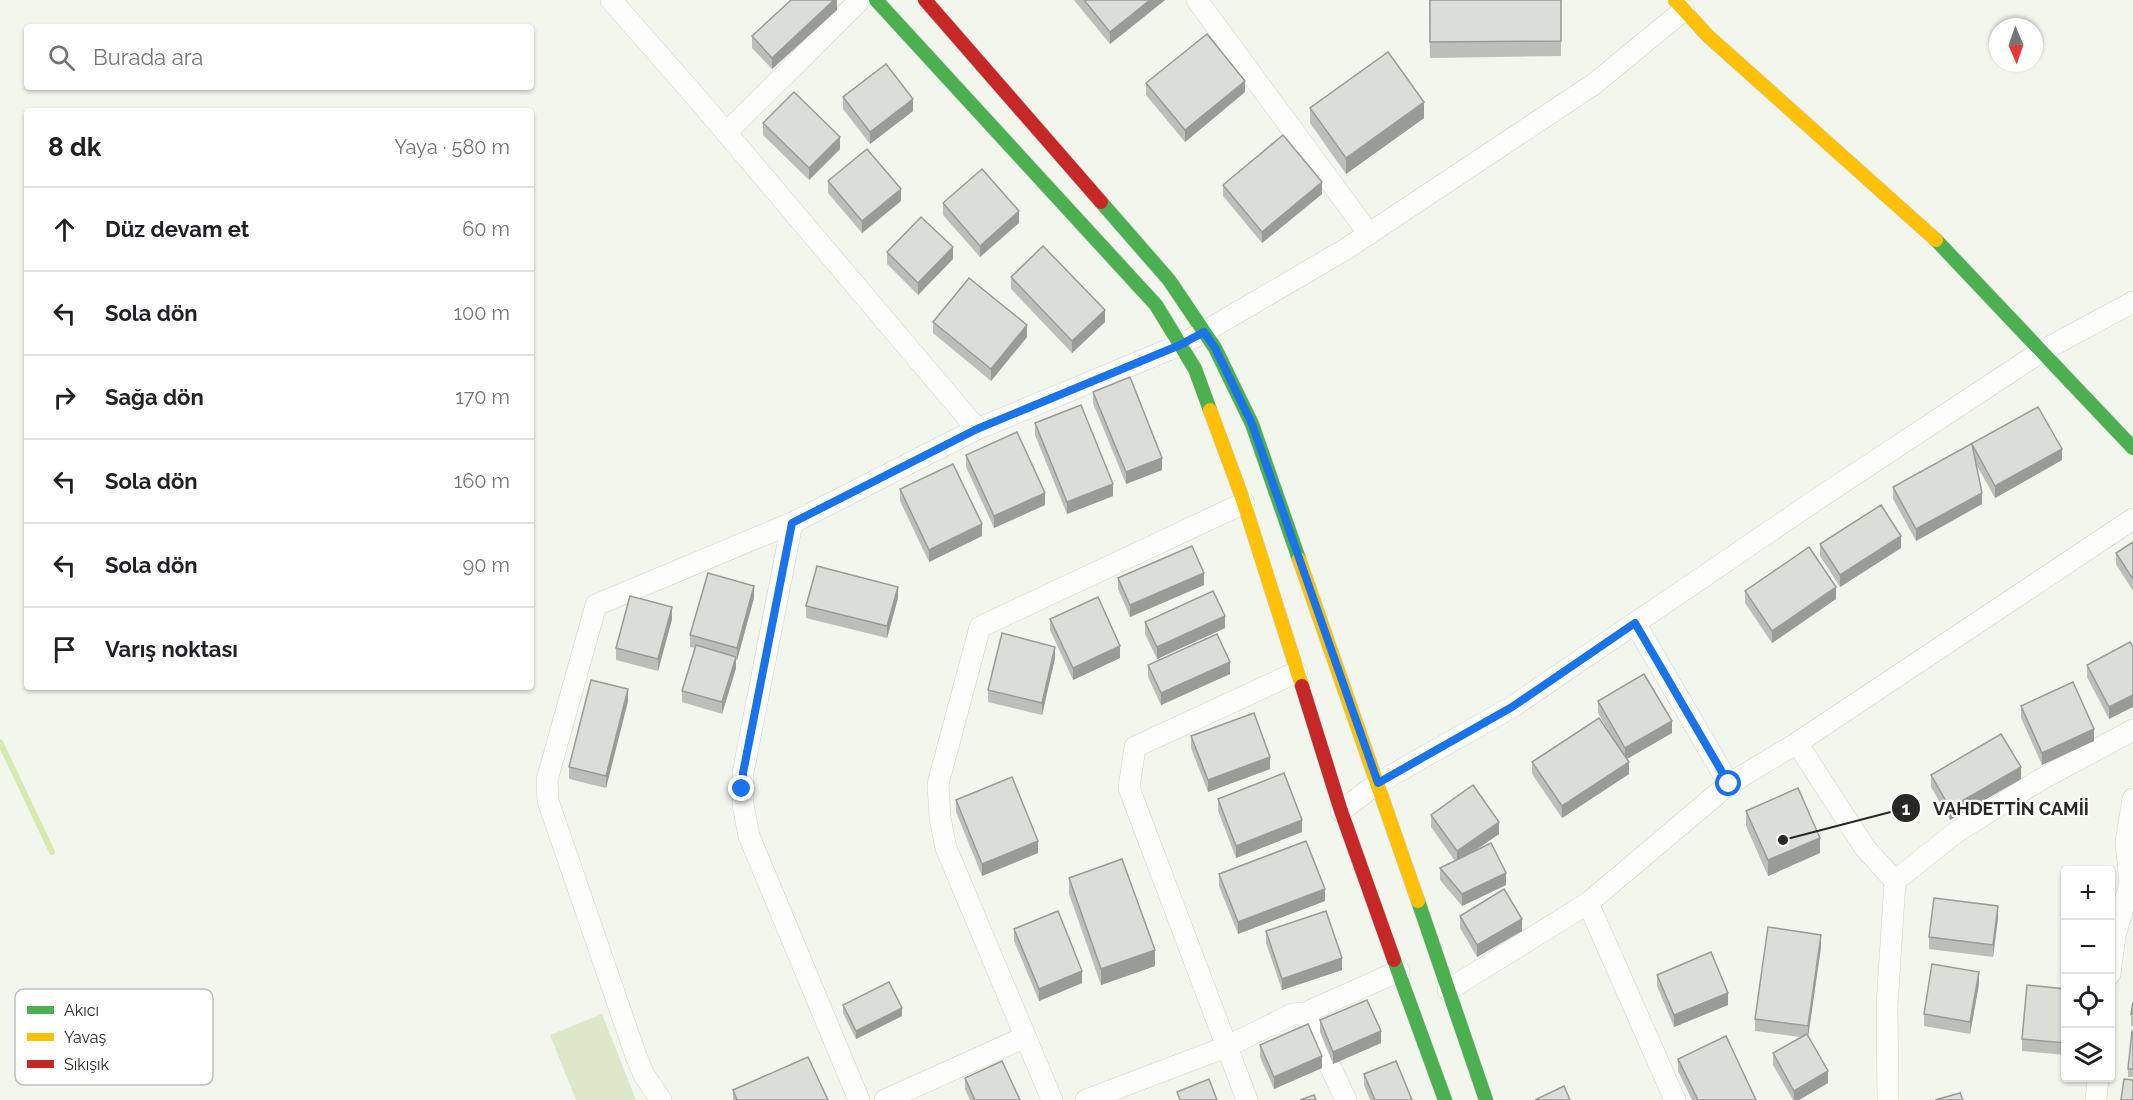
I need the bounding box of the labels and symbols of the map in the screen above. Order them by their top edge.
north arrow [1989,18,2043,72]
route start [1715,770,1741,796]
route end [728,775,754,801]
callout: VAHDETTİN CAMİİ [1891,790,2101,826]
text: 1 [1902,798,1911,819]
text: VAHDETTİN CAMİİ [1933,798,2089,819]
legend [15,989,213,1085]
text: Akıcı [64,1001,99,1020]
text: Yavaş [64,1028,106,1047]
text: Sıkışık [64,1055,109,1074]

